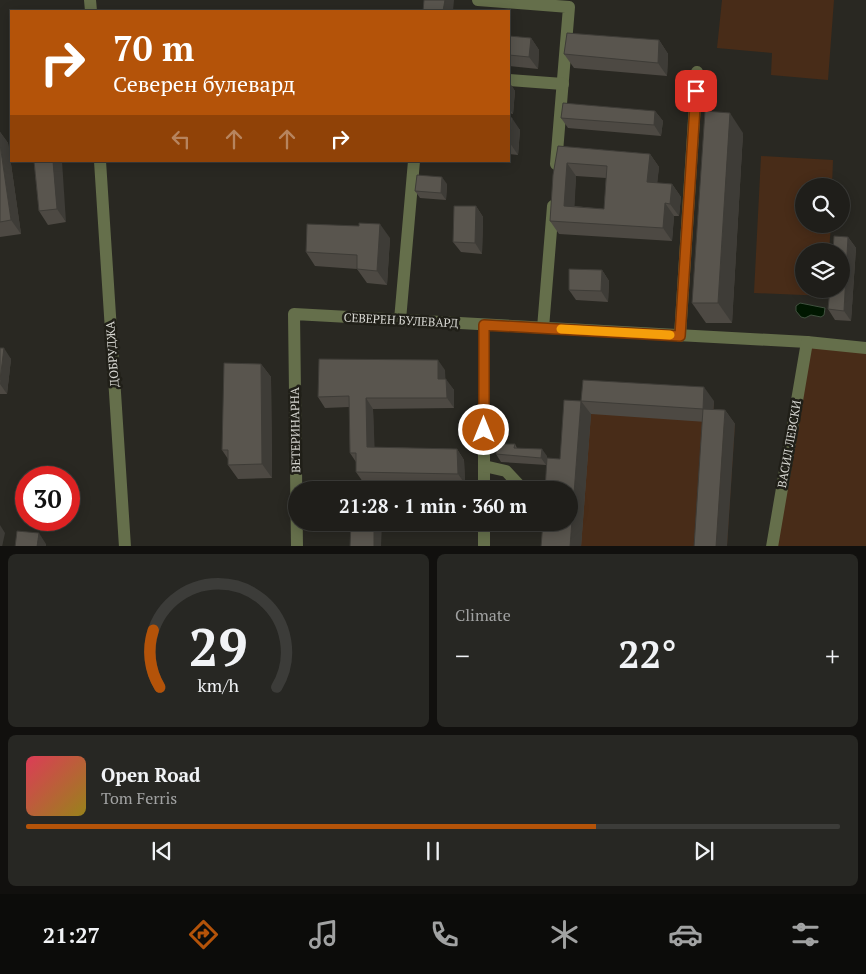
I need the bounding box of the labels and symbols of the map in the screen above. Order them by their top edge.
pin [675,70,717,112]
street label: СЕВЕРЕН БУЛЕВАРД [343,310,459,331]
street label: ДОБРУДЖА [102,320,122,387]
street label: ВЕТЕРИНАРНА [287,386,303,473]
street label: ВАСИЛ ЛЕВСКИ [774,399,804,489]
position arrow [457,403,509,455]
speed limit sign: 30 [15,466,80,531]

